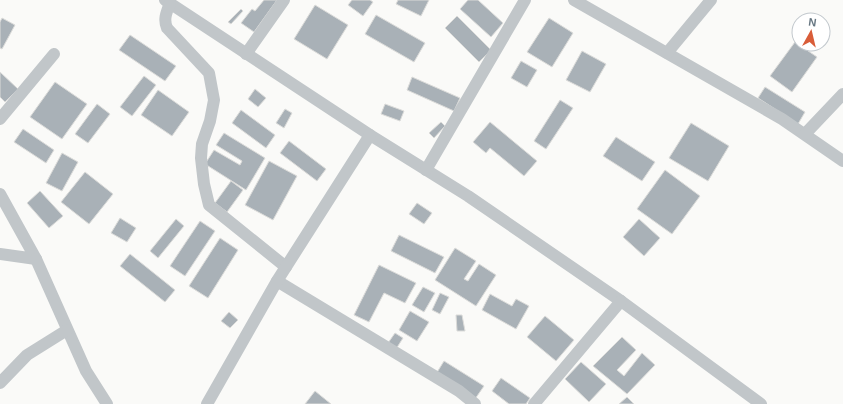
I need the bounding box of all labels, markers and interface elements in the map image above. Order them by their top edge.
north arrow [791,12,831,52]
text: N [808,16,817,29]

